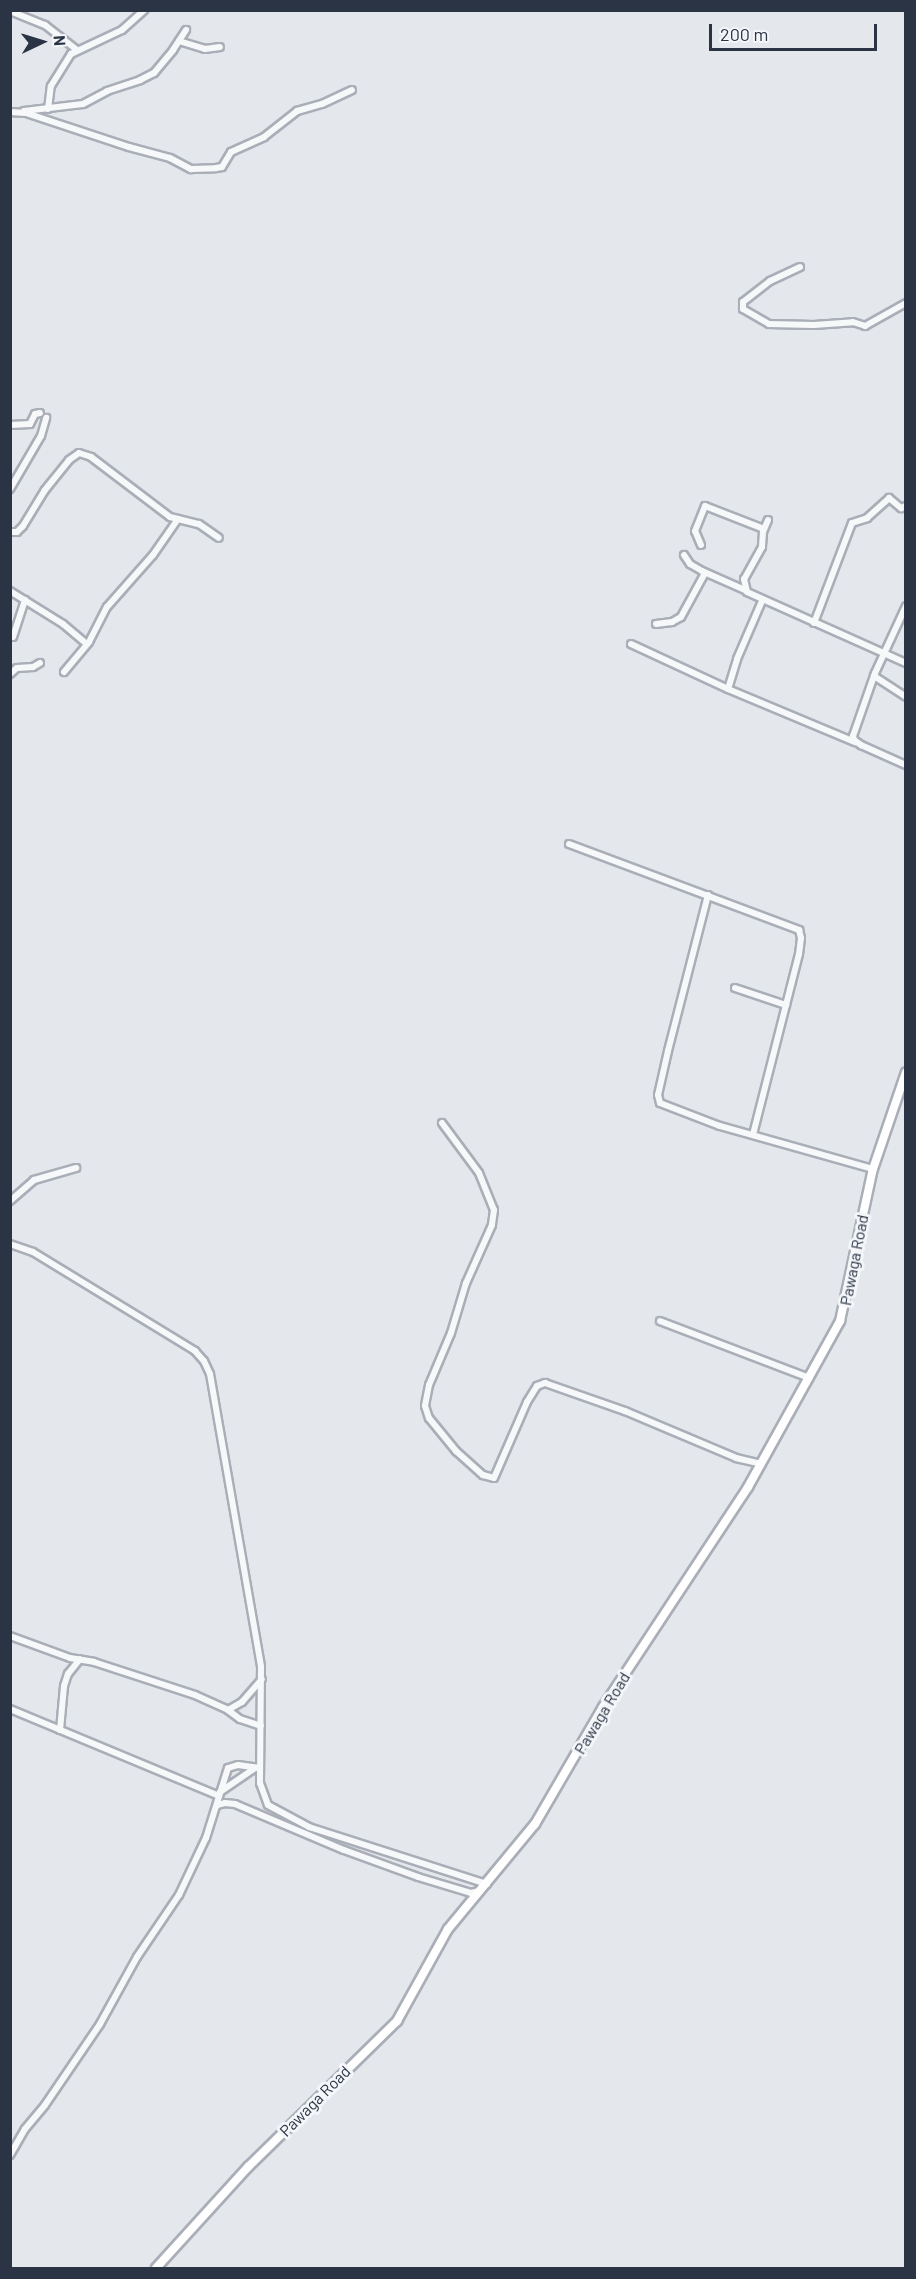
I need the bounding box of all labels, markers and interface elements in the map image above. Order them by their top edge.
north arrow [12,12,72,72]
scale bar [712,12,880,50]
text: 200 m [720,23,768,45]
text: N [51,35,70,47]
street label: Pawaga Road [836,1213,872,1307]
street label: Pawaga Road [570,1668,634,1758]
street label: Pawaga Road [276,2062,354,2140]

